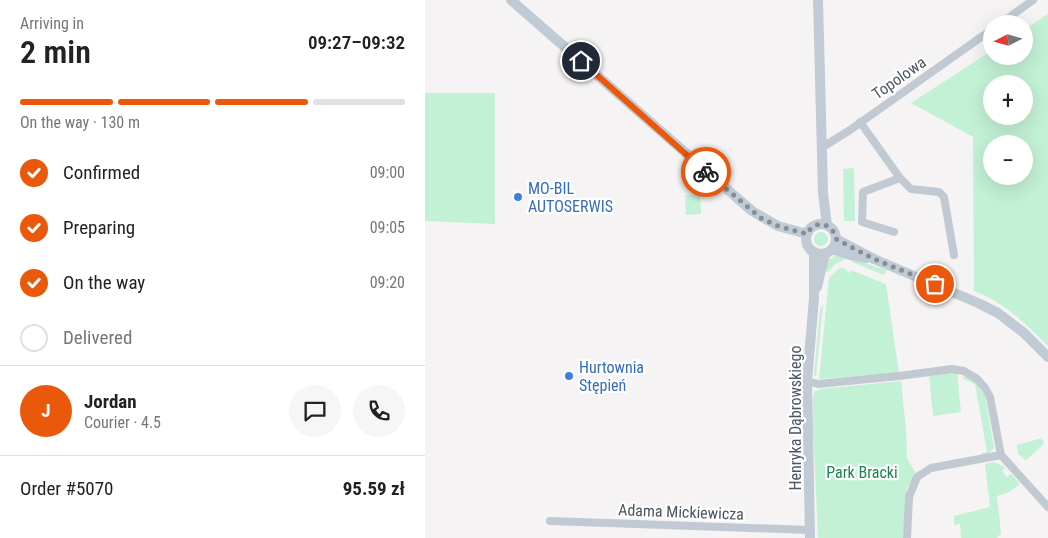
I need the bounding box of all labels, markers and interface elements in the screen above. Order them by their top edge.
text: Arriving in [20,14,84,33]
north arrow [983,15,1033,65]
map controls [983,15,1033,185]
text: 09:27–09:32 [308,31,405,54]
text: 2 min [20,33,91,71]
pin [560,40,602,82]
icon: home [567,47,595,75]
street label: Topolowa [868,53,930,103]
button: + [983,75,1033,125]
text: On the way · 130 m [20,113,140,132]
button: − [983,135,1033,185]
courier [681,147,731,197]
icon: bike [692,158,720,186]
icon: check [20,159,48,187]
text: Confirmed [63,161,140,184]
text: 09:00 [370,163,405,182]
place label: MO-BIL AUTOSERWIS [528,179,613,216]
marker: MO-BIL AUTOSERWIS [512,191,524,203]
icon: check [20,214,48,242]
text: Preparing [63,216,135,239]
text: 09:05 [370,218,405,237]
pin [914,263,956,305]
icon: check [20,269,48,297]
icon: bag [921,270,949,298]
text: On the way [63,271,145,294]
text: 09:20 [370,273,405,292]
text: Delivered [63,326,132,349]
street label: Henryka Dąbrowskiego [786,346,805,490]
place label: Hurtownia Stępień [579,358,644,395]
marker: Hurtownia Stępień [563,370,575,382]
button: chat [289,385,341,437]
button: phone [353,385,405,437]
text: Jordan [84,390,137,413]
text: J [41,399,51,422]
text: Courier · 4.5 [84,413,161,432]
park label: Park Bracki [826,463,898,482]
text: Order #5070 [20,477,113,500]
text: 95.59 zł [343,477,405,500]
street label: Adama Mickiewicza [618,500,744,524]

